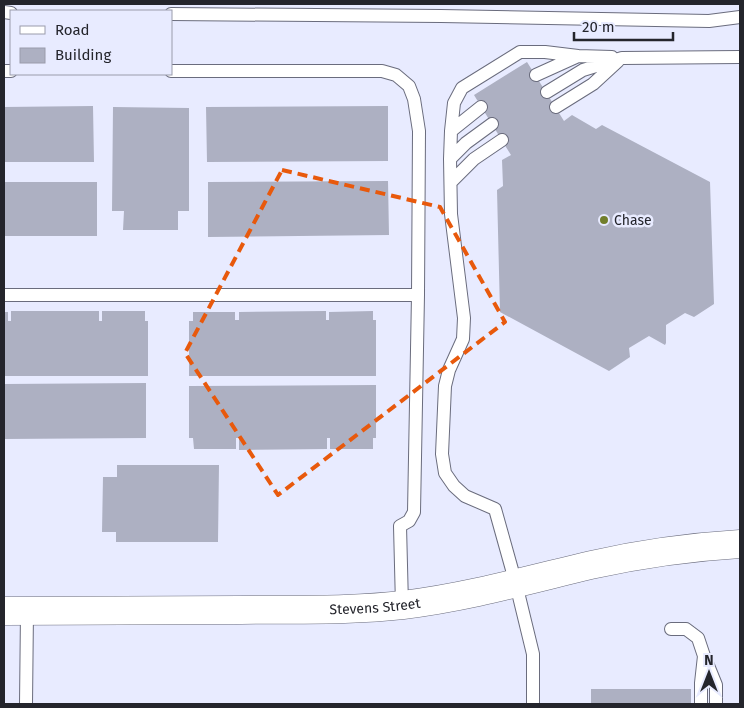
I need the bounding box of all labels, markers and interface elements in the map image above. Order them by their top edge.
legend [10,10,172,75]
scale bar [574,10,673,42]
text: 20 m [582,18,615,36]
text: Road [55,21,90,39]
text: Building [55,46,111,64]
place label: Chase [614,212,652,229]
marker: Chase [598,214,610,226]
street label: Stevens Street [329,595,422,618]
north arrow [684,648,734,698]
text: N [704,652,714,669]

